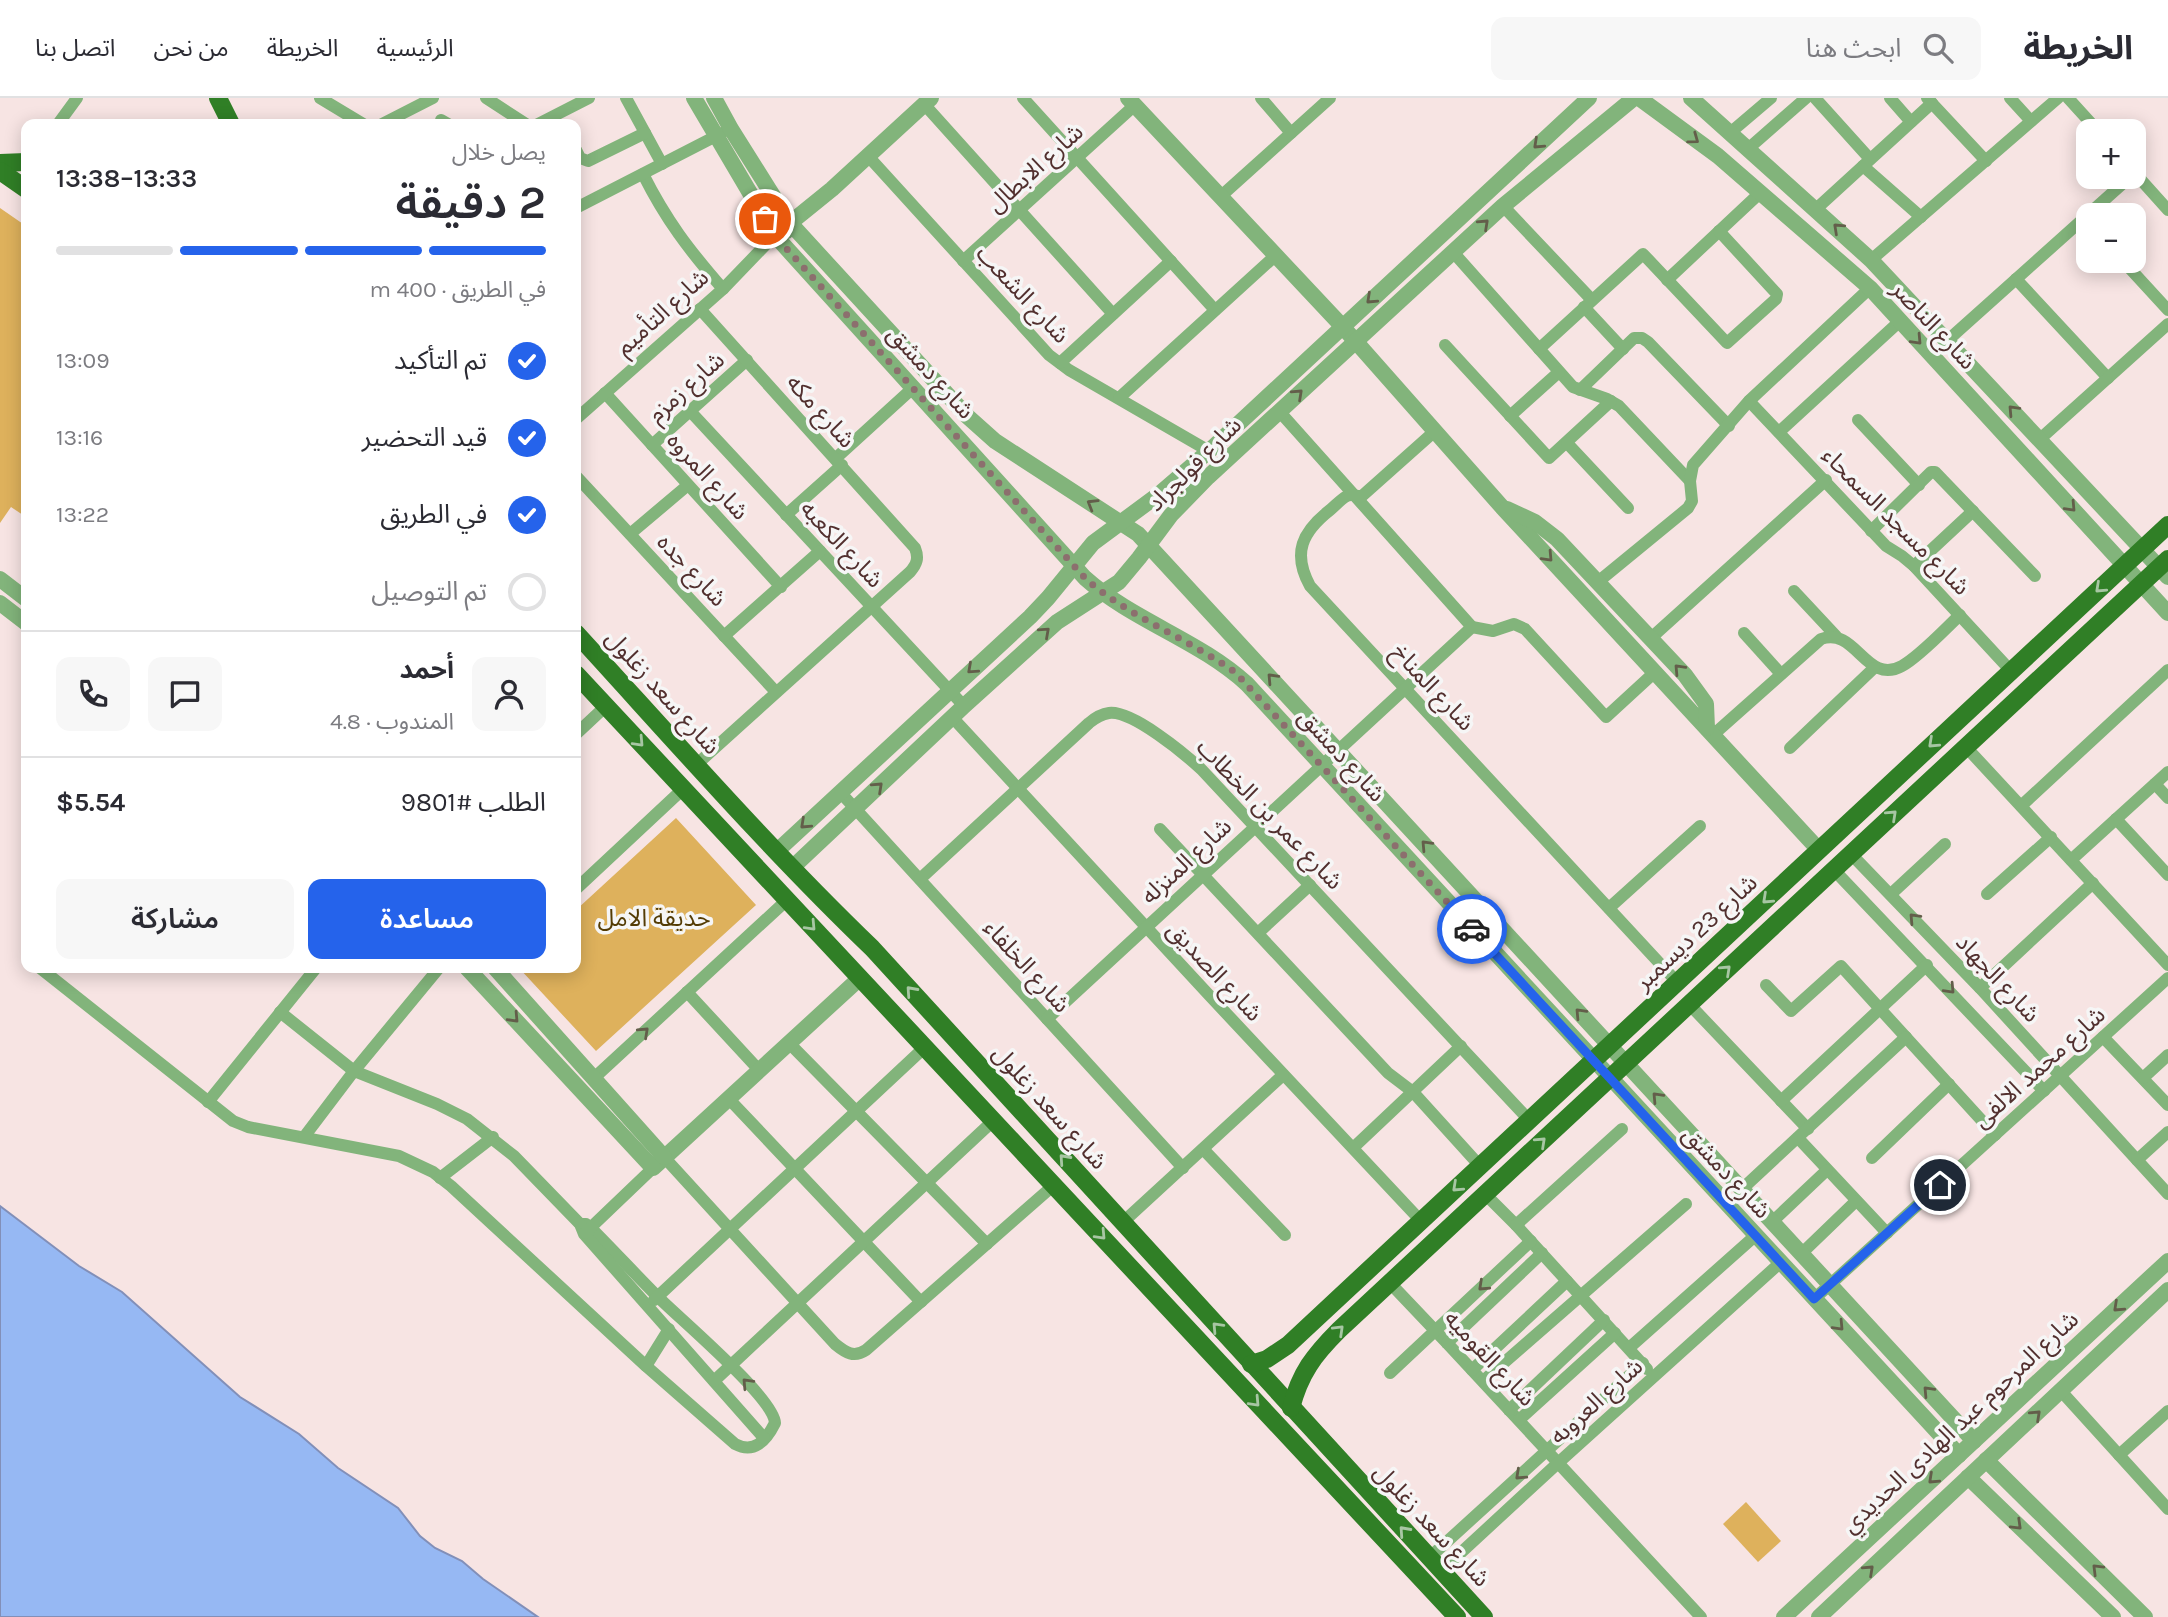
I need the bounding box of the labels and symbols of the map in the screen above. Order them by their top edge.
street label: شارع الابطال [981,118,1091,221]
one-way arrow [1686,130,1699,143]
one-way arrow [1533,136,1546,149]
pin [735,189,795,249]
one-way arrow [1476,219,1489,232]
one-way arrow [1833,224,1846,237]
street label: شارع الشعب [968,239,1075,351]
street label: شارع التأميم [608,261,716,363]
street label: شارع الناصر [1883,274,1982,377]
one-way arrow [1366,290,1379,303]
street label: شارع دمشق [879,319,980,427]
one-way arrow [1909,332,1922,345]
street label: شارع زمزم [642,345,733,432]
street label: شارع مكه [779,369,861,455]
one-way arrow [1290,390,1303,402]
one-way arrow [2008,405,2021,418]
street label: شارع فولجراد [1141,411,1249,519]
street label: شارع المروه [659,426,755,528]
street label: شارع مسجد السمحاء [1814,441,1976,603]
street label: شارع الكعبه [792,495,889,595]
one-way arrow [1086,499,1099,512]
one-way arrow [2063,499,2075,512]
street label: شارع جده [649,528,733,614]
one-way arrow [1540,549,1552,562]
one-way arrow [2095,580,2108,593]
street label: شارع سعد زغلول [598,624,726,762]
one-way arrow [1037,628,1050,641]
street label: شارع المناخ [1383,638,1480,738]
one-way arrow [967,661,980,673]
one-way arrow [1674,664,1687,677]
one-way arrow [1268,673,1280,686]
street label: شارع دمشق [1290,702,1391,810]
street label: شارع عمر بن الخطاب [1189,733,1349,897]
one-way arrow [631,734,643,747]
one-way arrow [1928,735,1941,748]
one-way arrow [870,782,883,795]
one-way arrow [1884,811,1897,824]
street label: شارع المنزله [1135,812,1239,912]
one-way arrow [801,816,814,829]
one-way arrow [1422,840,1434,853]
street label: شارع 23 ديسمبر [1628,868,1765,999]
one-way arrow [1762,890,1775,903]
courier [1437,894,1507,964]
park label: حديقة الامل [597,904,711,932]
one-way arrow [1909,913,1922,926]
street label: شارع الخلفاء [976,914,1076,1020]
street label: شارع الصديق [1159,915,1268,1029]
one-way arrow [803,918,815,931]
street label: شارع الجهاد [1948,928,2046,1030]
one-way arrow [1718,966,1731,979]
one-way arrow [1941,981,1954,994]
one-way arrow [907,986,919,999]
street label: شارع محمد الالفى [1967,1000,2113,1136]
one-way arrow [1576,1008,1588,1021]
one-way arrow [506,1010,518,1023]
one-way arrow [635,1027,648,1040]
street label: شارع سعد زغلول [985,1039,1113,1177]
one-way arrow [1653,1092,1666,1105]
street label: شارع دمشق [1675,1120,1777,1226]
one-way arrow [1533,1138,1546,1150]
one-way arrow [1060,1154,1072,1167]
pin [1910,1155,1970,1215]
one-way arrow [1452,1179,1465,1192]
one-way arrow [1093,1227,1105,1240]
one-way arrow [1478,1277,1491,1290]
one-way arrow [2113,1299,2126,1312]
street label: شارع القوميه [1436,1304,1541,1414]
street label: شارع المرحوم عبد الهادى الحديدي [1836,1305,2087,1542]
one-way arrow [1831,1318,1844,1331]
one-way arrow [1213,1322,1225,1335]
one-way arrow [1331,1326,1344,1339]
street label: شارع العروبه [1544,1352,1650,1452]
one-way arrow [742,1378,755,1391]
one-way arrow [1923,1386,1936,1399]
one-way arrow [1246,1394,1259,1407]
one-way arrow [2028,1411,2041,1423]
street label: شارع سعد زغلول [1366,1458,1496,1594]
one-way arrow [1515,1467,1528,1480]
one-way arrow [1928,1470,1941,1483]
one-way arrow [2009,1516,2022,1529]
one-way arrow [1400,1526,1413,1539]
one-way arrow [2092,1565,2105,1578]
one-way arrow [1861,1566,1874,1579]

